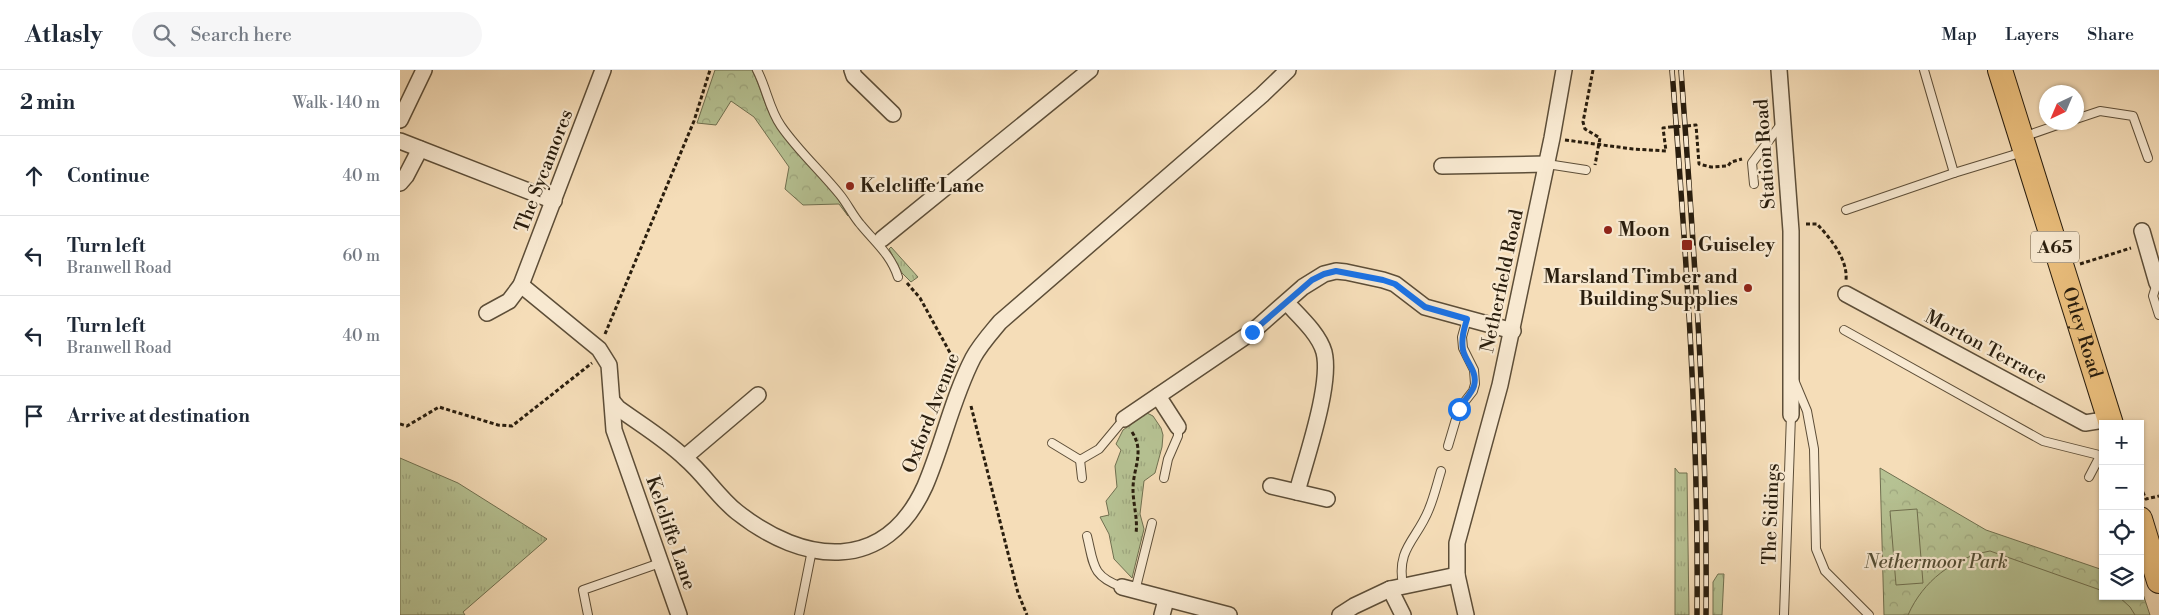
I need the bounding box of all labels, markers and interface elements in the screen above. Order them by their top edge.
search box [132,12,482,57]
text: Atlasly [25,20,102,50]
icon: search [150,21,178,49]
text: Search here [190,23,292,47]
text: Map [1942,23,1977,46]
text: Layers [2005,23,2059,46]
text: Share [2087,23,2134,46]
north arrow [2039,85,2084,130]
text: 2 min [20,90,75,116]
text: Walk · 140 m [292,93,380,113]
street label: Station Road [1749,98,1781,210]
street label: The Sycamores [510,106,578,236]
icon: ahead [20,162,48,190]
text: Continue [67,164,150,188]
text: 40 m [343,166,380,186]
place label: Kelcliffe Lane [860,174,984,198]
marker: Kelcliffe Lane [844,180,856,192]
street label: Netherfield Road [1475,207,1529,355]
place label: Moon [1618,218,1670,242]
marker: Moon [1602,224,1614,236]
road number: A65 [2031,232,2079,262]
place label: Guiseley [1698,233,1776,257]
text: Turn left [67,234,146,258]
marker: Guiseley [1680,238,1694,252]
icon: left [20,242,48,270]
text: 60 m [342,246,380,266]
text: Branwell Road [67,258,172,278]
place label: Marsland Timber and Building Supplies [1543,265,1738,311]
marker: Marsland Timber and Building Supplies [1742,282,1754,294]
street label: Otley Road [2057,284,2108,381]
street label: Morton Terrace [1921,305,2051,389]
text: Turn left [67,314,146,338]
route end [1241,321,1264,344]
icon: left [20,322,48,350]
text: 40 m [343,326,380,346]
text: Branwell Road [67,338,172,358]
street label: Oxford Avenue [897,349,965,477]
route start [1448,398,1471,421]
icon: arrive [20,402,48,430]
text: Arrive at destination [67,404,250,428]
map controls [2099,420,2144,600]
button: + [2099,420,2144,465]
street label: The Sidings [1757,463,1785,565]
button: − [2099,465,2144,510]
street label: Kelcliffe Lane [640,473,702,593]
button: locate [2099,510,2144,555]
park label: Nethermoor Park [1863,550,2008,574]
button: layers [2099,555,2144,600]

